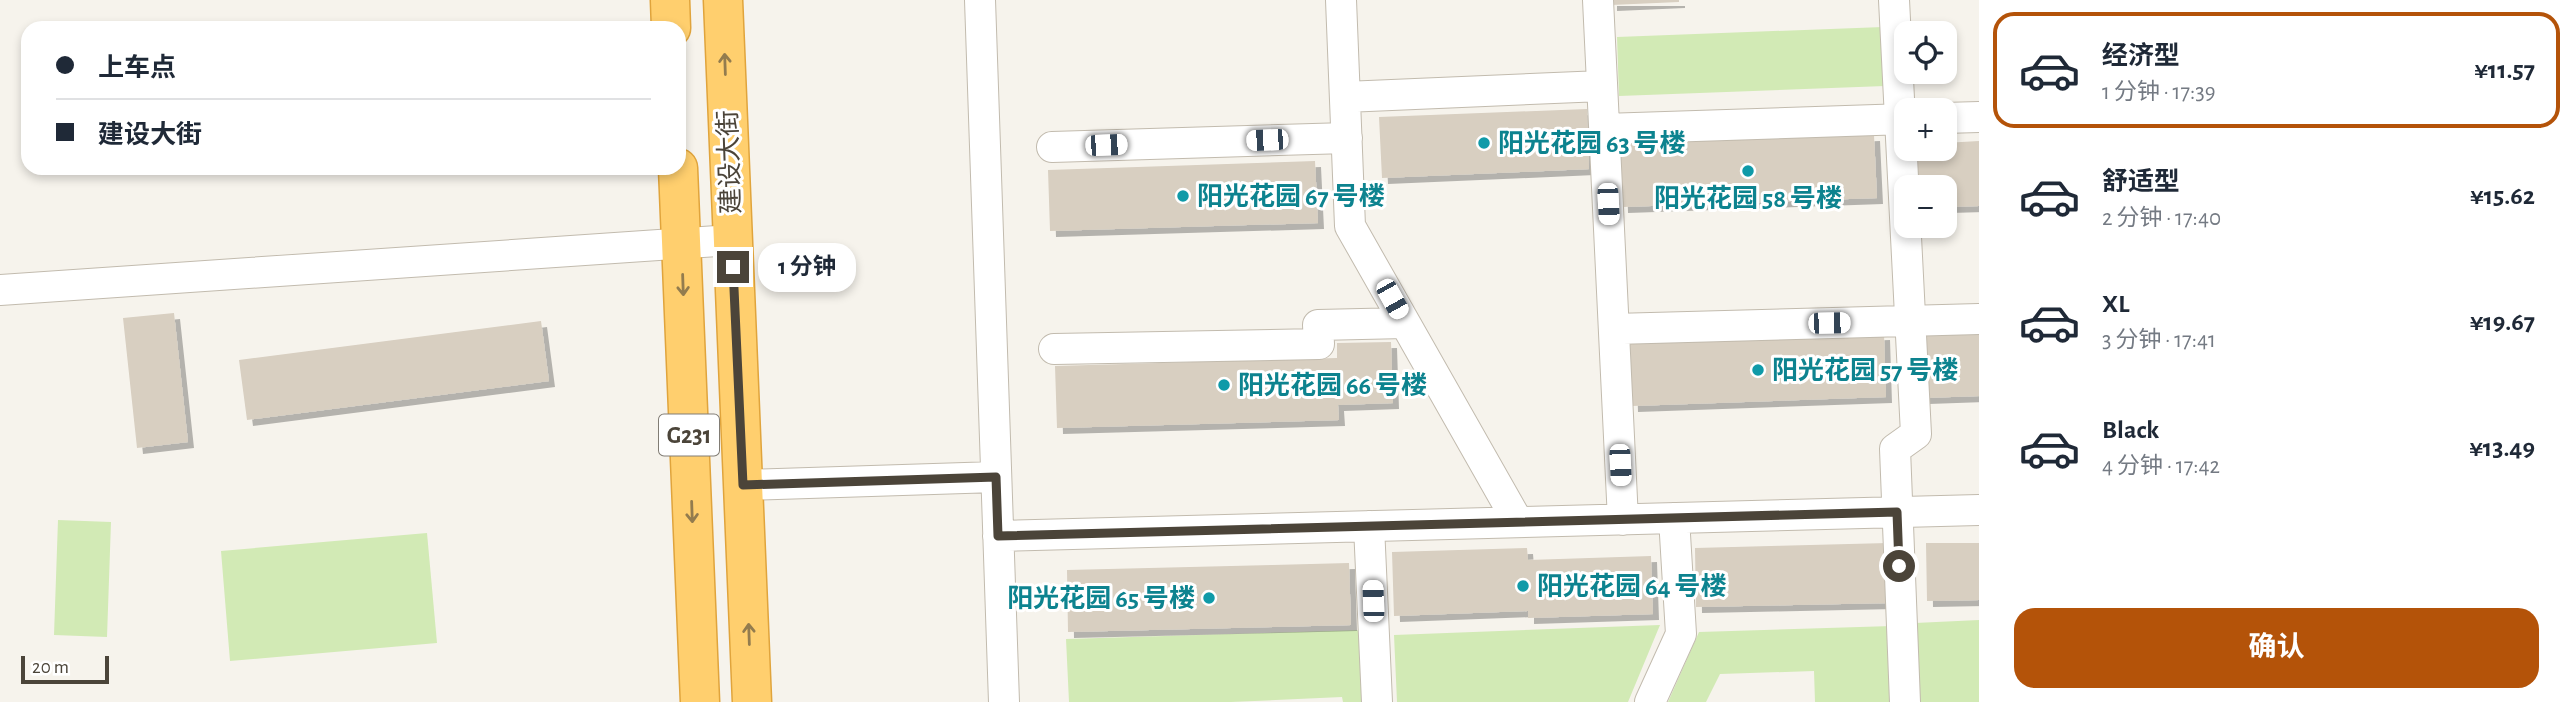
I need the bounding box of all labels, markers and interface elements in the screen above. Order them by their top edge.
map controls [1894,21,1957,238]
button: locate [1894,21,1957,84]
icon: car [2018,39,2081,102]
text: 经济型 [2102,43,2180,69]
one-way arrow [719,53,732,76]
text: 上车点 [98,55,176,81]
text: ¥11.57 [2474,57,2535,83]
text: 1 分钟 · 17:39 [2102,81,2216,104]
button: + [1894,98,1957,161]
street label: 建设大街 [714,110,745,214]
text: 建设大街 [98,122,202,148]
car [1246,129,1289,151]
place label: 阳光花园 63 号楼 [1498,129,1686,157]
car [1085,134,1128,156]
marker: 阳光花园 63 号楼 [1476,135,1492,151]
marker: 阳光花园 58 号楼 [1740,163,1756,179]
icon: car [2018,165,2081,228]
text: 舒适型 [2102,169,2180,195]
button: − [1894,175,1957,238]
place label: 阳光花园 67 号楼 [1197,182,1385,210]
car [1597,182,1620,226]
text: ¥15.62 [2470,183,2535,209]
place label: 阳光花园 58 号楼 [1654,184,1842,212]
marker: 阳光花园 67 号楼 [1175,188,1191,204]
text: 2 分钟 · 17:40 [2102,207,2221,230]
callout: 1 分钟 [758,243,856,292]
route end [717,251,749,283]
text: 1 分钟 [778,256,836,279]
one-way arrow [677,273,690,296]
car [1373,276,1412,322]
icon: car [2018,291,2081,354]
text: XL [2102,291,2129,317]
text: ¥19.67 [2470,309,2535,335]
car [1808,312,1851,334]
text: 3 分钟 · 17:41 [2102,329,2216,352]
place label: 阳光花园 57 号楼 [1772,356,1958,384]
marker: 阳光花园 57 号楼 [1750,362,1766,378]
place label: 阳光花园 66 号楼 [1238,371,1427,399]
marker: 阳光花园 66 号楼 [1216,377,1232,393]
road number: G231 [659,414,719,456]
icon: car [2018,417,2081,480]
text: Black [2102,417,2159,443]
text: ¥13.49 [2469,435,2535,461]
car [1609,443,1632,487]
text: 4 分钟 · 17:42 [2102,455,2220,478]
one-way arrow [686,501,699,524]
route start [1883,550,1915,582]
place label: 阳光花园 64 号楼 [1537,572,1727,600]
marker: 阳光花园 64 号楼 [1515,578,1531,594]
car [1362,580,1385,622]
place label: 阳光花园 65 号楼 [1007,584,1195,612]
marker: 阳光花园 65 号楼 [1201,590,1217,606]
button: 确认 [2014,608,2539,688]
one-way arrow [742,623,755,646]
scale bar [21,653,108,685]
text: 20 m [32,658,69,677]

